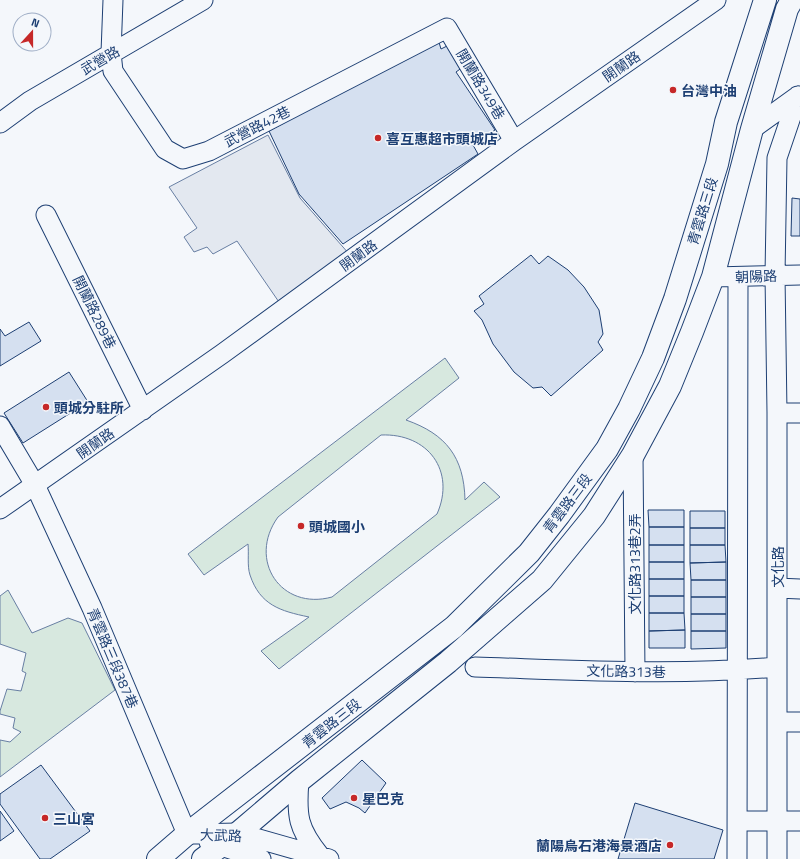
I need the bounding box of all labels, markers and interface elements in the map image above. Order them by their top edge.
north arrow [12,12,52,52]
text: N [29,14,42,31]
street label: 武營路 [77,40,123,80]
street label: 開蘭路349巷 [452,45,510,123]
street label: 開蘭路 [598,45,644,87]
place label: 台灣中油 [681,80,737,101]
marker: 台灣中油 [668,85,678,95]
street label: 武營路42巷 [220,100,294,152]
place label: 喜互惠超市頭城店 [386,128,498,149]
marker: 喜互惠超市頭城店 [373,133,383,143]
street label: 青雲路三段 [682,174,722,248]
street label: 開蘭路 [335,234,381,276]
street label: 朝陽路 [735,265,777,287]
street label: 開蘭路289巷 [68,272,122,352]
place label: 頭城分駐所 [54,397,124,418]
marker: 頭城分駐所 [41,402,51,412]
street label: 開蘭路 [72,422,118,464]
street label: 青雲路三段 [538,469,596,537]
street label: 文化路313巷2弄 [624,513,645,615]
place label: 頭城國小 [309,516,365,537]
marker: 頭城國小 [296,521,306,531]
street label: 文化路 [767,546,788,588]
street label: 青雲路三段387巷 [82,604,144,712]
street label: 文化路313巷 [586,660,666,682]
street label: 青雲路三段 [297,693,365,753]
place label: 星巴克 [362,788,404,809]
marker: 星巴克 [349,793,359,803]
place label: 三山宮 [53,808,95,829]
marker: 三山宮 [40,813,50,823]
street label: 大武路 [200,824,242,846]
place label: 蘭陽烏石港海景酒店 [536,835,662,856]
marker: 蘭陽烏石港海景酒店 [665,840,675,850]

